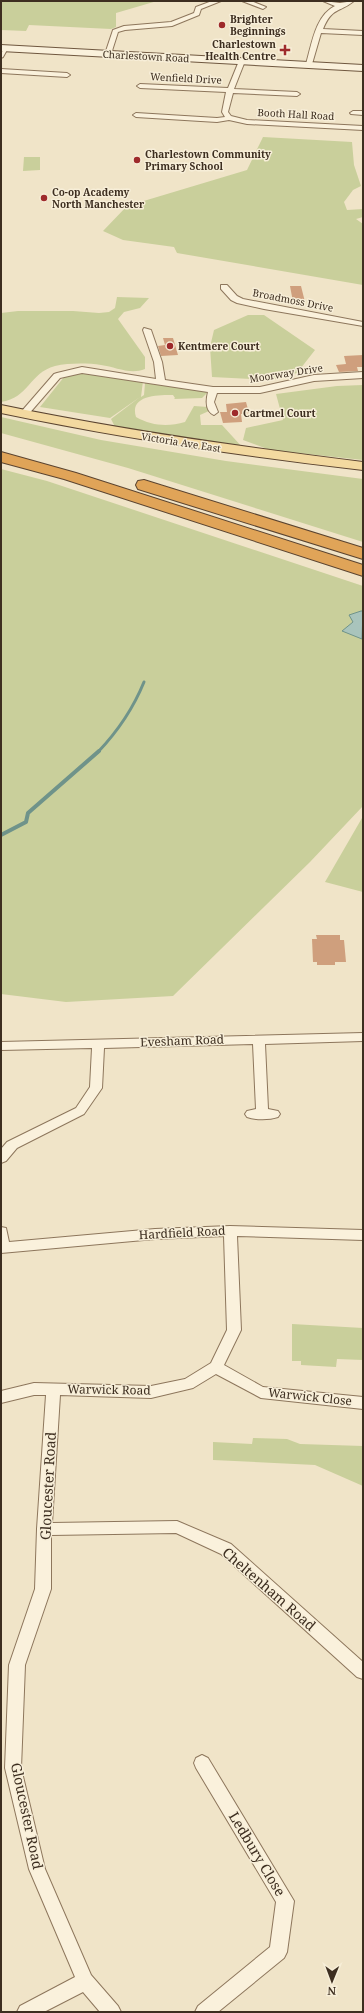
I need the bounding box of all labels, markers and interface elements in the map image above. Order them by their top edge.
place label: Brighter Beginnings [230,12,286,38]
marker: Brighter Beginnings [217,20,227,30]
place label: Charlestown Health Centre [205,37,276,63]
marker: Charlestown Health Centre [279,44,291,56]
street label: Charlestown Road [102,47,190,65]
street label: Wenfield Drive [150,69,222,87]
street label: Booth Hall Road [257,105,335,123]
place label: Charlestown Community Primary School [145,147,271,173]
marker: Charlestown Community Primary School [132,155,142,165]
place label: Co-op Academy North Manchester [52,185,145,211]
marker: Co-op Academy North Manchester [39,193,49,203]
street label: Broadmoss Drive [251,285,335,315]
place label: Kentmere Court [178,339,260,353]
marker: Kentmere Court [165,341,175,351]
street label: Moorway Drive [248,360,324,386]
place label: Cartmel Court [243,406,315,420]
marker: Cartmel Court [230,408,240,418]
street label: Victoria Ave East [140,429,222,455]
street label: Evesham Road [140,1031,225,1050]
street label: Hardfield Road [138,1222,226,1243]
street label: Warwick Road [67,1380,151,1399]
street label: Warwick Close [267,1384,353,1409]
street label: Gloucester Road [35,1431,60,1541]
street label: Cheltenham Road [219,1543,320,1635]
street label: Gloucester Road [7,1761,48,1871]
street label: Ledbury Close [225,1808,290,1899]
north arrow [312,1961,352,2001]
text: N [327,1984,336,1999]

